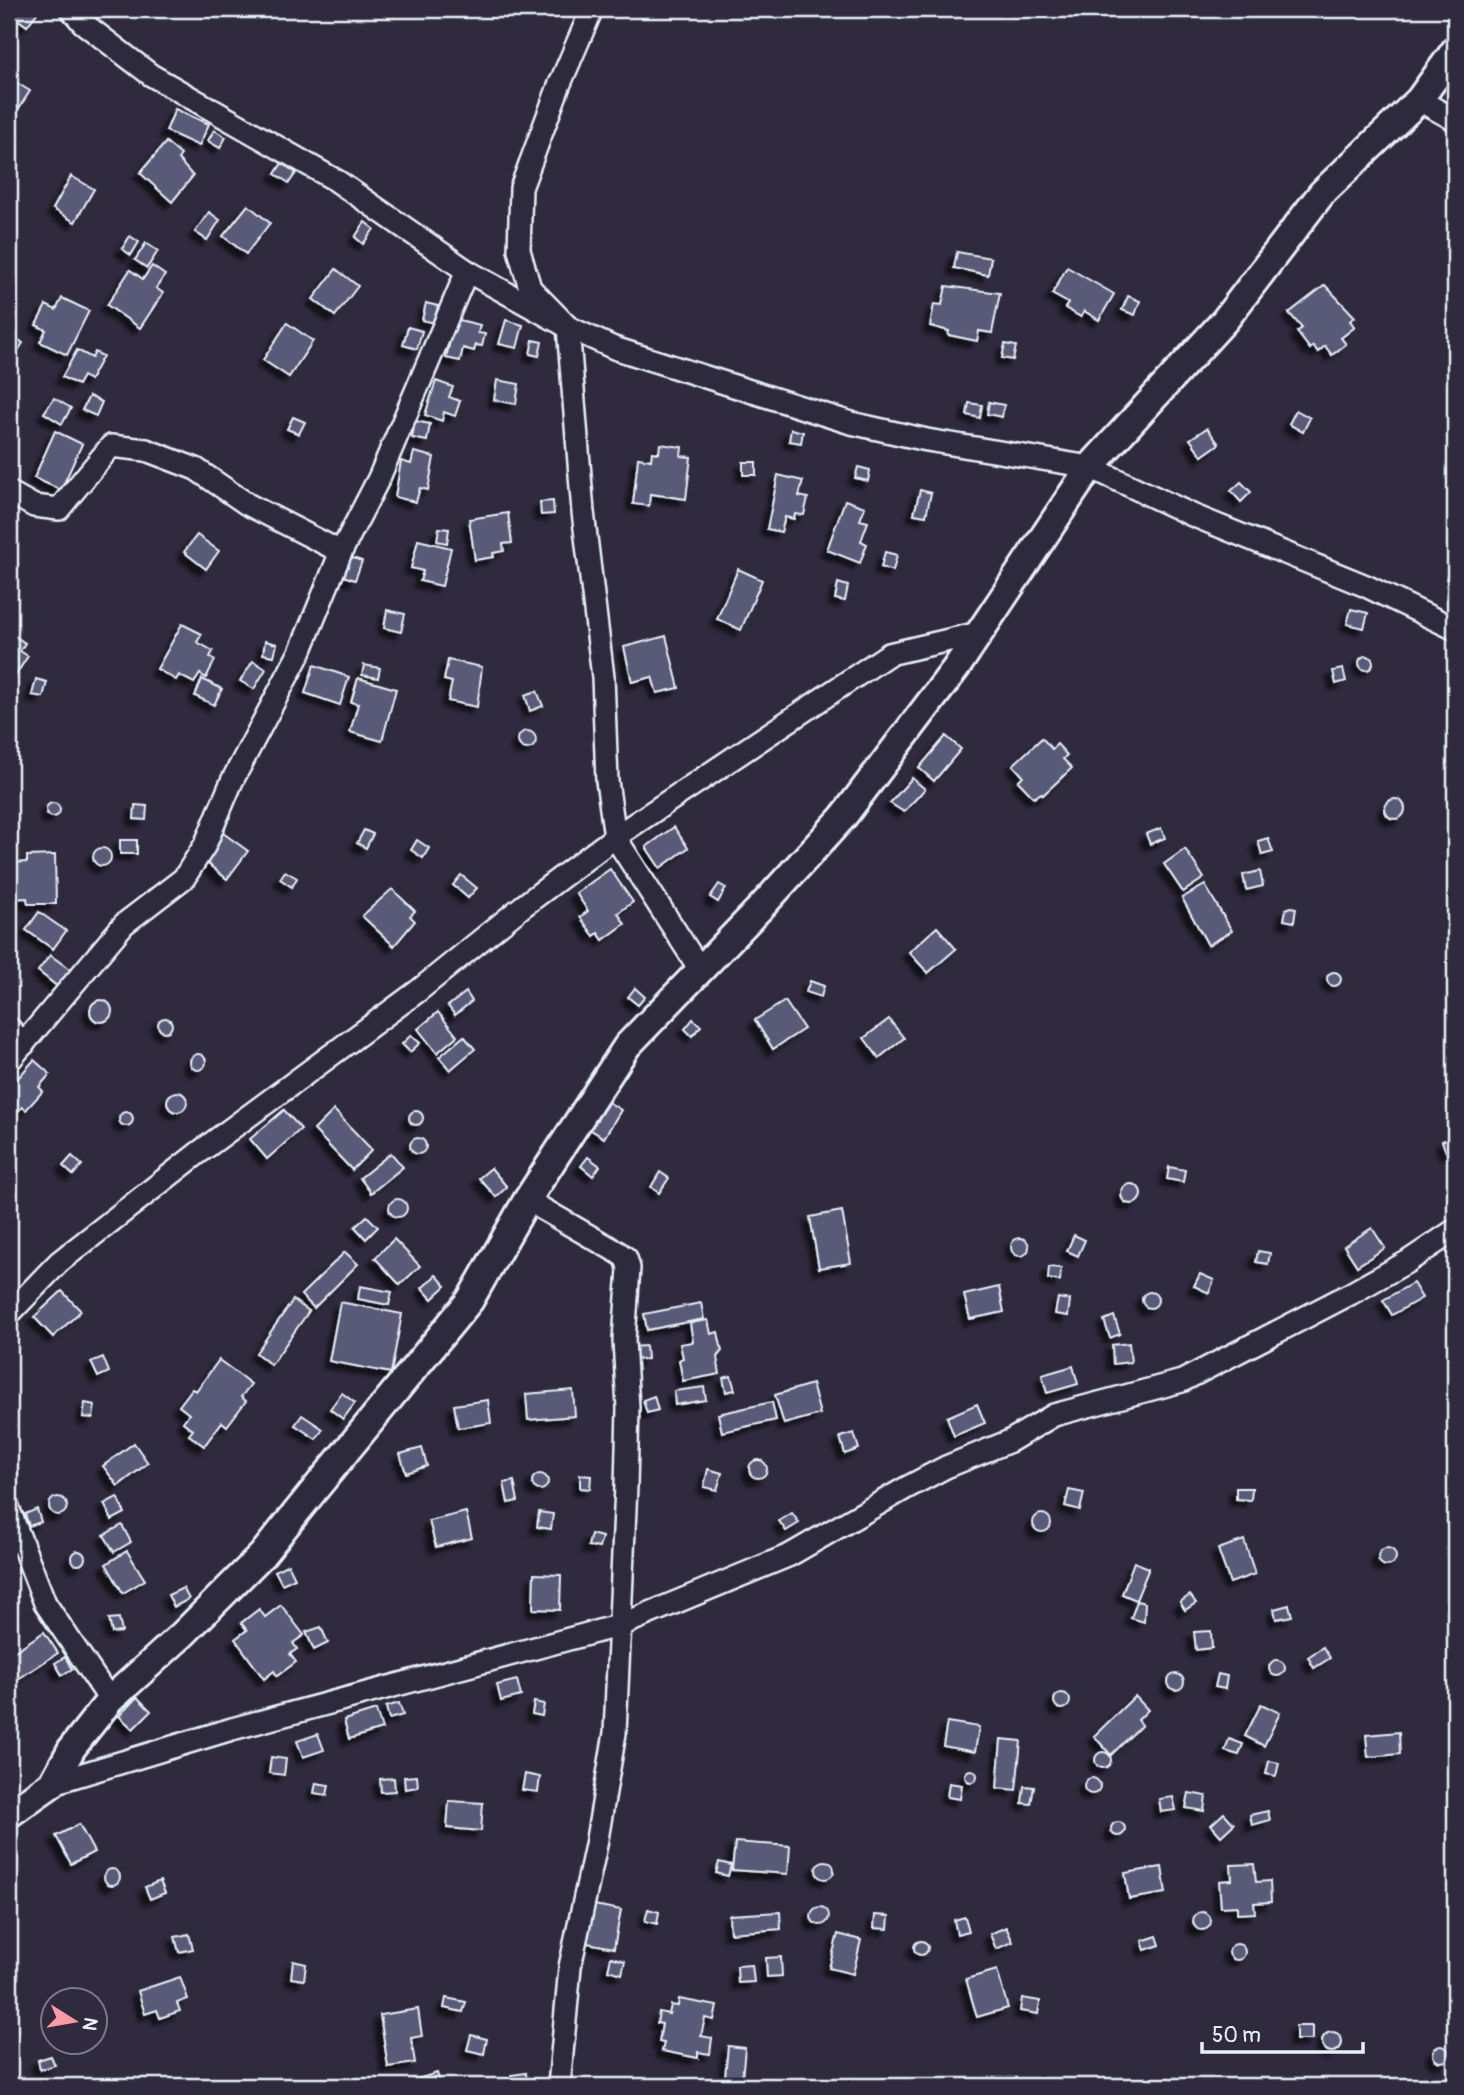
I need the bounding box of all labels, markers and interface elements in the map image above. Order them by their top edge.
north arrow [38,1986,108,2056]
scale bar [1202,2011,1362,2055]
text: N [77,2015,103,2033]
text: 50 m [1212,2022,1261,2049]

